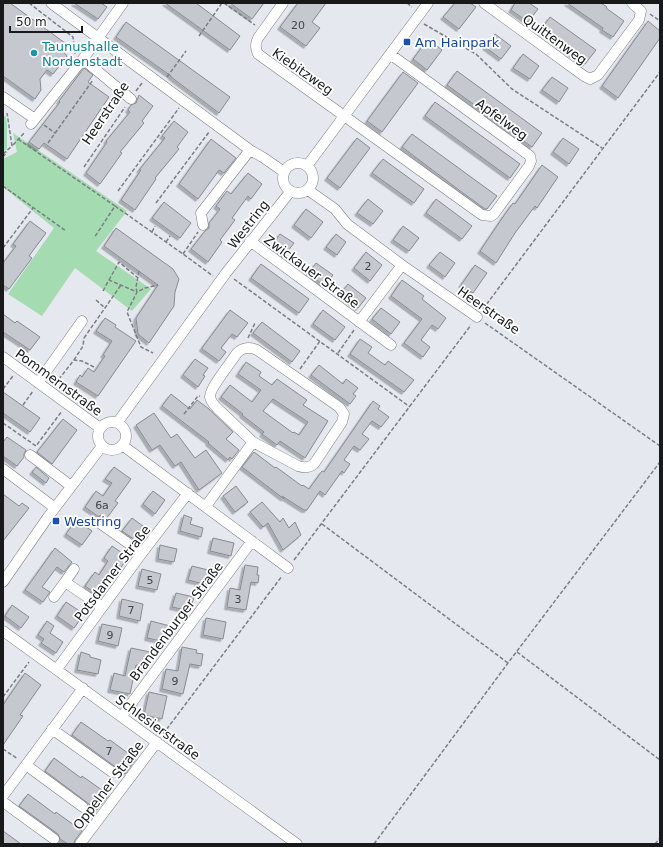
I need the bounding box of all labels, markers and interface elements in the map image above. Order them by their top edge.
scale bar [10,8,82,34]
street label: Quittenweg [520,11,590,68]
text: 50 m [16,15,47,29]
house number: 20 [291,19,305,32]
place label: Am Hainpark [415,35,500,50]
marker: Am Hainpark [402,37,412,47]
place label: Taunushalle Nordenstadt [41,39,122,69]
street label: Kiebitzweg [269,45,336,98]
marker: Taunushalle Nordenstadt [29,48,39,58]
street label: Heerstraße [79,79,132,148]
street label: Apfelweg [473,96,530,143]
street label: Westring [225,197,272,252]
street label: Zwickauer Straße [261,232,362,311]
house number: 2 [365,260,372,273]
street label: Heerstraße [455,283,523,337]
street label: Pommernstraße [12,346,105,419]
house number: 6a [95,499,109,512]
place label: Westring [64,514,121,529]
marker: Westring [51,516,61,526]
street label: Potsdamer Straße [71,522,153,624]
street label: Brandenburger Straße [127,559,226,684]
house number: 5 [147,574,154,587]
house number: 3 [235,593,242,606]
house number: 7 [128,604,135,617]
house number: 9 [107,629,114,642]
house number: 9 [172,675,179,688]
street label: Schlesierstraße [113,692,203,763]
street label: Oppelner Straße [70,738,147,833]
house number: 7 [106,745,113,758]

